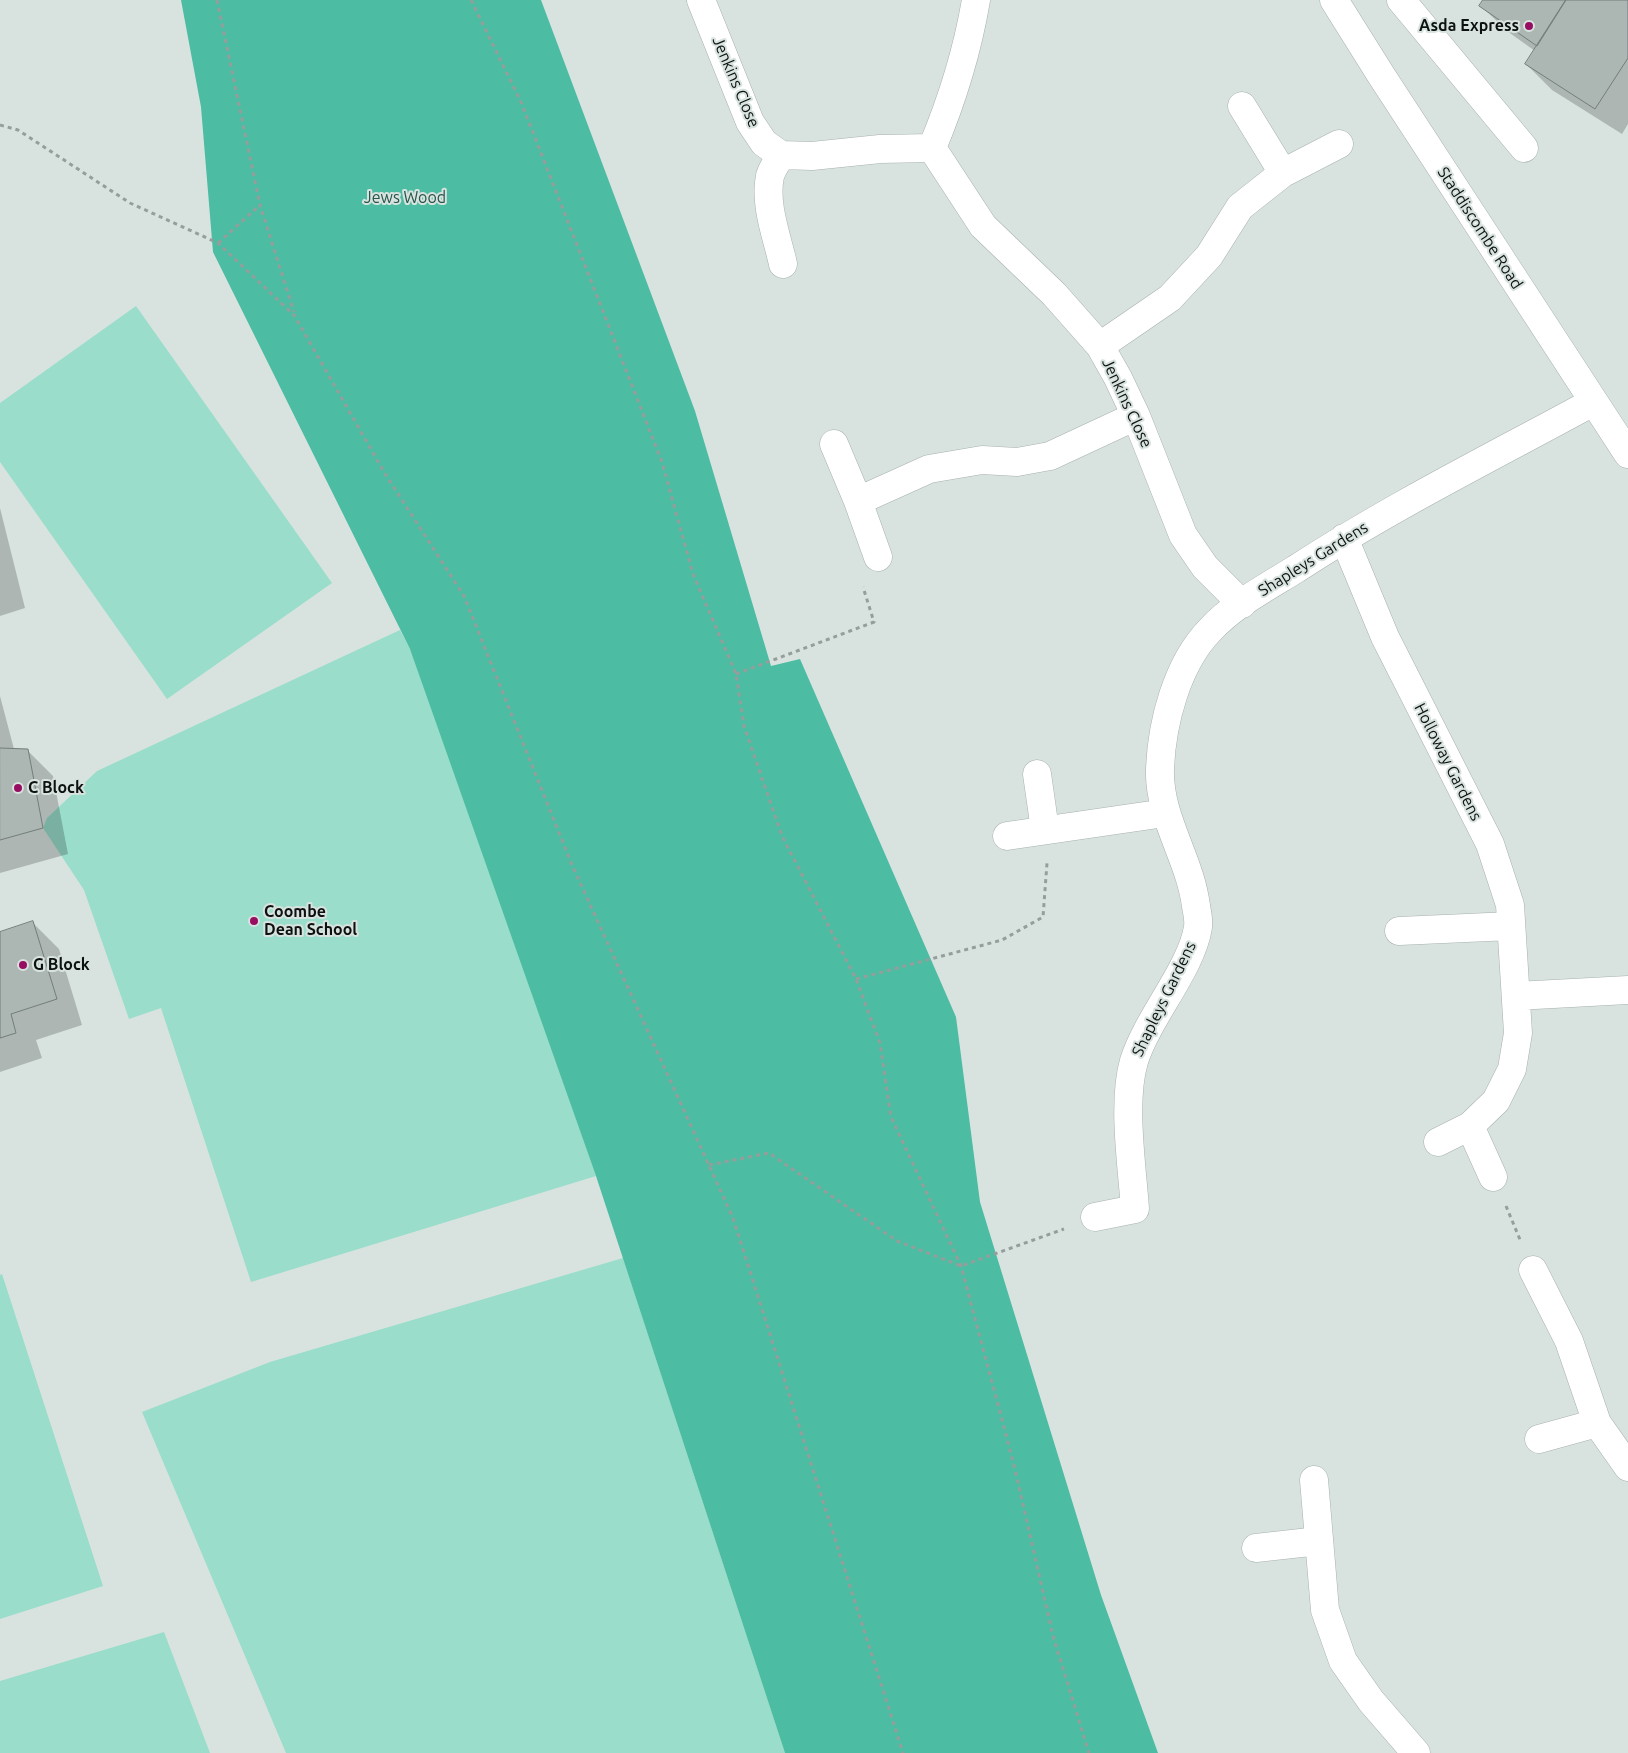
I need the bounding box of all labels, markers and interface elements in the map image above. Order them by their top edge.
place label: Asda Express [1419,16,1519,36]
marker: Asda Express [1523,20,1535,32]
street label: Jenkins Close [708,34,764,130]
street label: Staddiscombe Road [1433,163,1527,293]
park label: Jews Wood [364,188,446,208]
street label: Jenkins Close [1098,355,1156,451]
street label: Shapleys Gardens [1255,518,1371,600]
street label: Holloway Gardens [1410,700,1486,824]
place label: C Block [28,778,84,798]
marker: C Block [12,782,24,794]
place label: Coombe Dean School [264,902,357,940]
marker: Coombe Dean School [248,915,260,927]
street label: Shapleys Gardens [1128,938,1200,1060]
place label: G Block [33,955,90,975]
marker: G Block [17,959,29,971]

